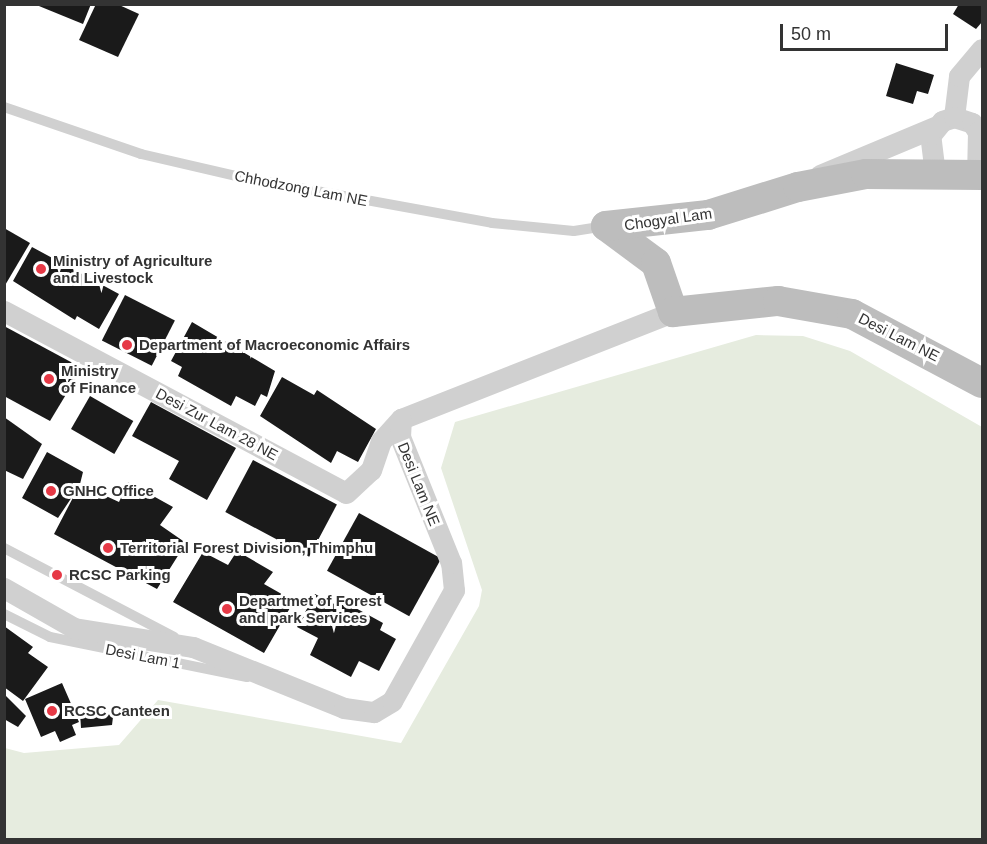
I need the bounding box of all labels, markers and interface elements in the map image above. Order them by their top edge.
scale bar [783,12,951,50]
text: 50 m [791,24,831,44]
street label: Chhodzong Lam NE [233,166,369,210]
street label: Chogyal Lam [623,204,713,234]
place label: Ministry of Agriculture and Livestock [53,251,213,286]
marker: Ministry of Agriculture and Livestock [34,262,48,276]
street label: Desi Lam NE [856,309,942,365]
place label: Department of Macroeconomic Affairs [139,336,411,354]
marker: Department of Macroeconomic Affairs [120,338,134,352]
place label: Ministry of Finance [61,361,136,396]
marker: Ministry of Finance [42,372,56,386]
street label: Desi Zur Lam 28 NE [153,384,281,464]
street label: Desi Lam NE [394,440,444,528]
place label: GNHC Office [63,482,154,500]
marker: GNHC Office [44,484,58,498]
place label: Territorial Forest Division, Thimphu [120,539,373,557]
marker: Territorial Forest Division, Thimphu [101,541,115,555]
place label: RCSC Parking [69,566,171,584]
marker: RCSC Parking [50,568,64,582]
place label: Departmet of Forest and park Services [239,591,382,626]
marker: Departmet of Forest and park Services [220,602,234,616]
street label: Desi Lam 1 [104,640,182,672]
place label: RCSC Canteen [64,702,170,720]
marker: RCSC Canteen [45,704,59,718]

